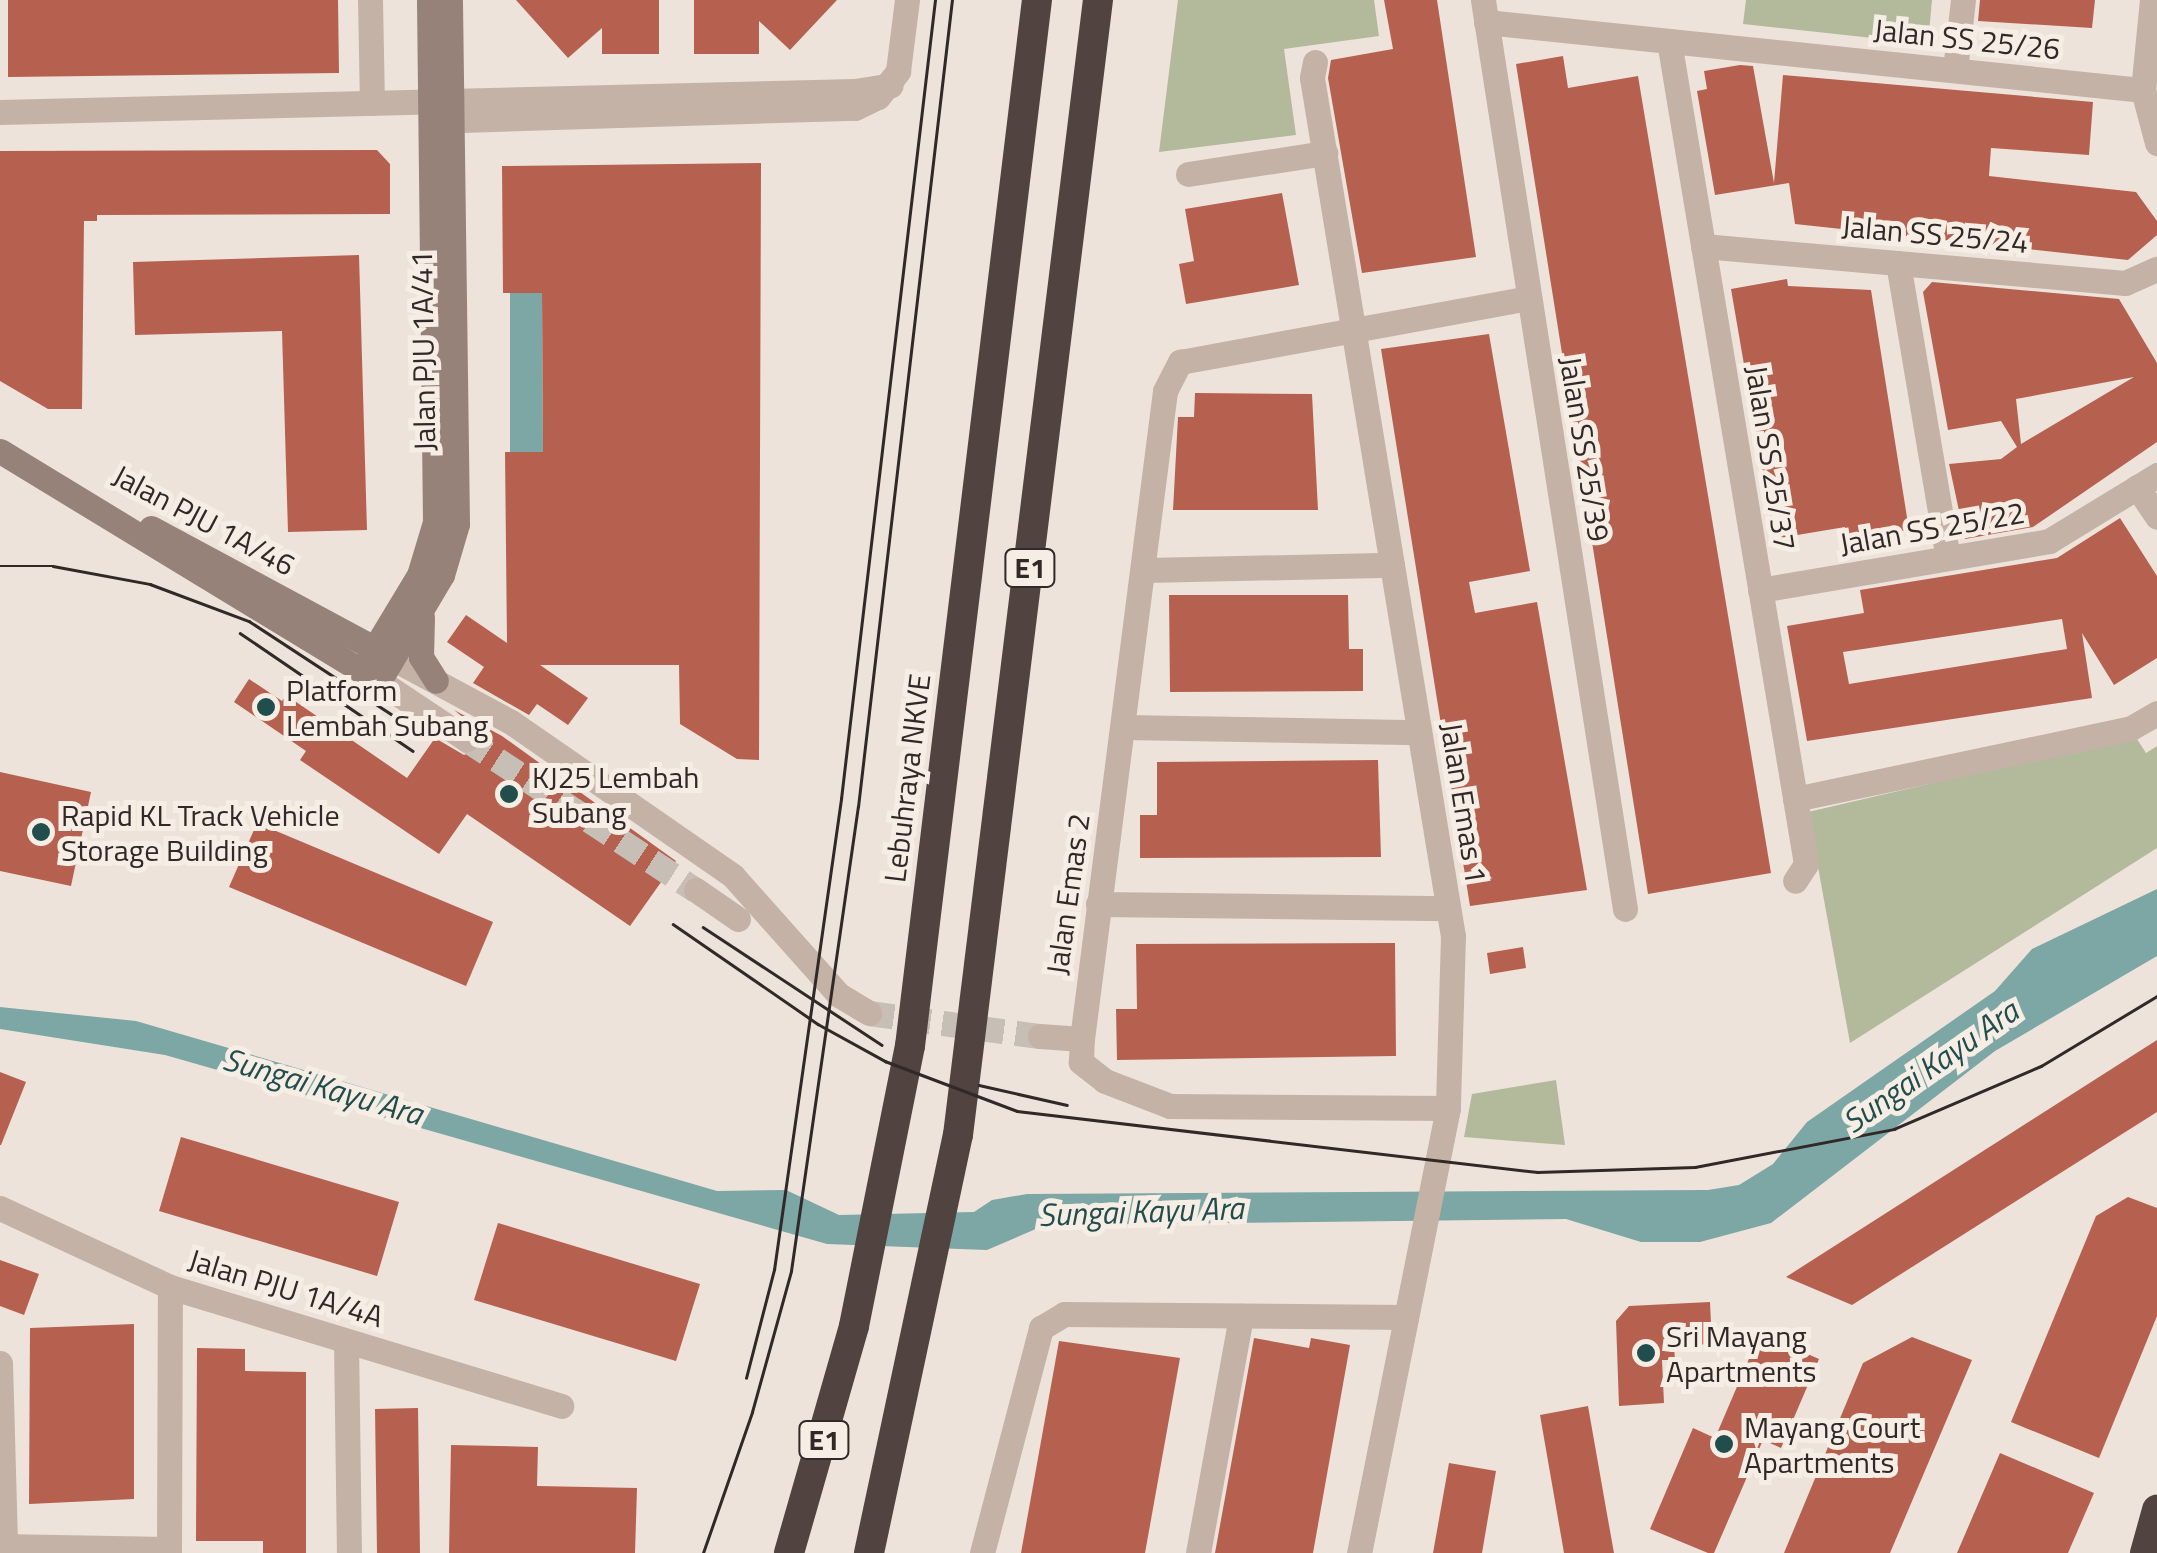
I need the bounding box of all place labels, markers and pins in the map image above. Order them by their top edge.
place label: Platform Lembah Subang [286,672,488,742]
marker: Platform Lembah Subang [255,696,277,718]
place label: KJ25 Lembah Subang [532,759,699,830]
marker: KJ25 Lembah Subang [496,781,522,807]
place label: Rapid KL Track Vehicle Storage Building [61,797,340,868]
marker: Rapid KL Track Vehicle Storage Building [30,821,52,843]
place label: Sri Mayang Apartments [1666,1318,1816,1388]
marker: Sri Mayang Apartments [1635,1342,1657,1364]
place label: Mayang Court Apartments [1744,1409,1920,1480]
marker: Mayang Court Apartments [1713,1433,1735,1455]

